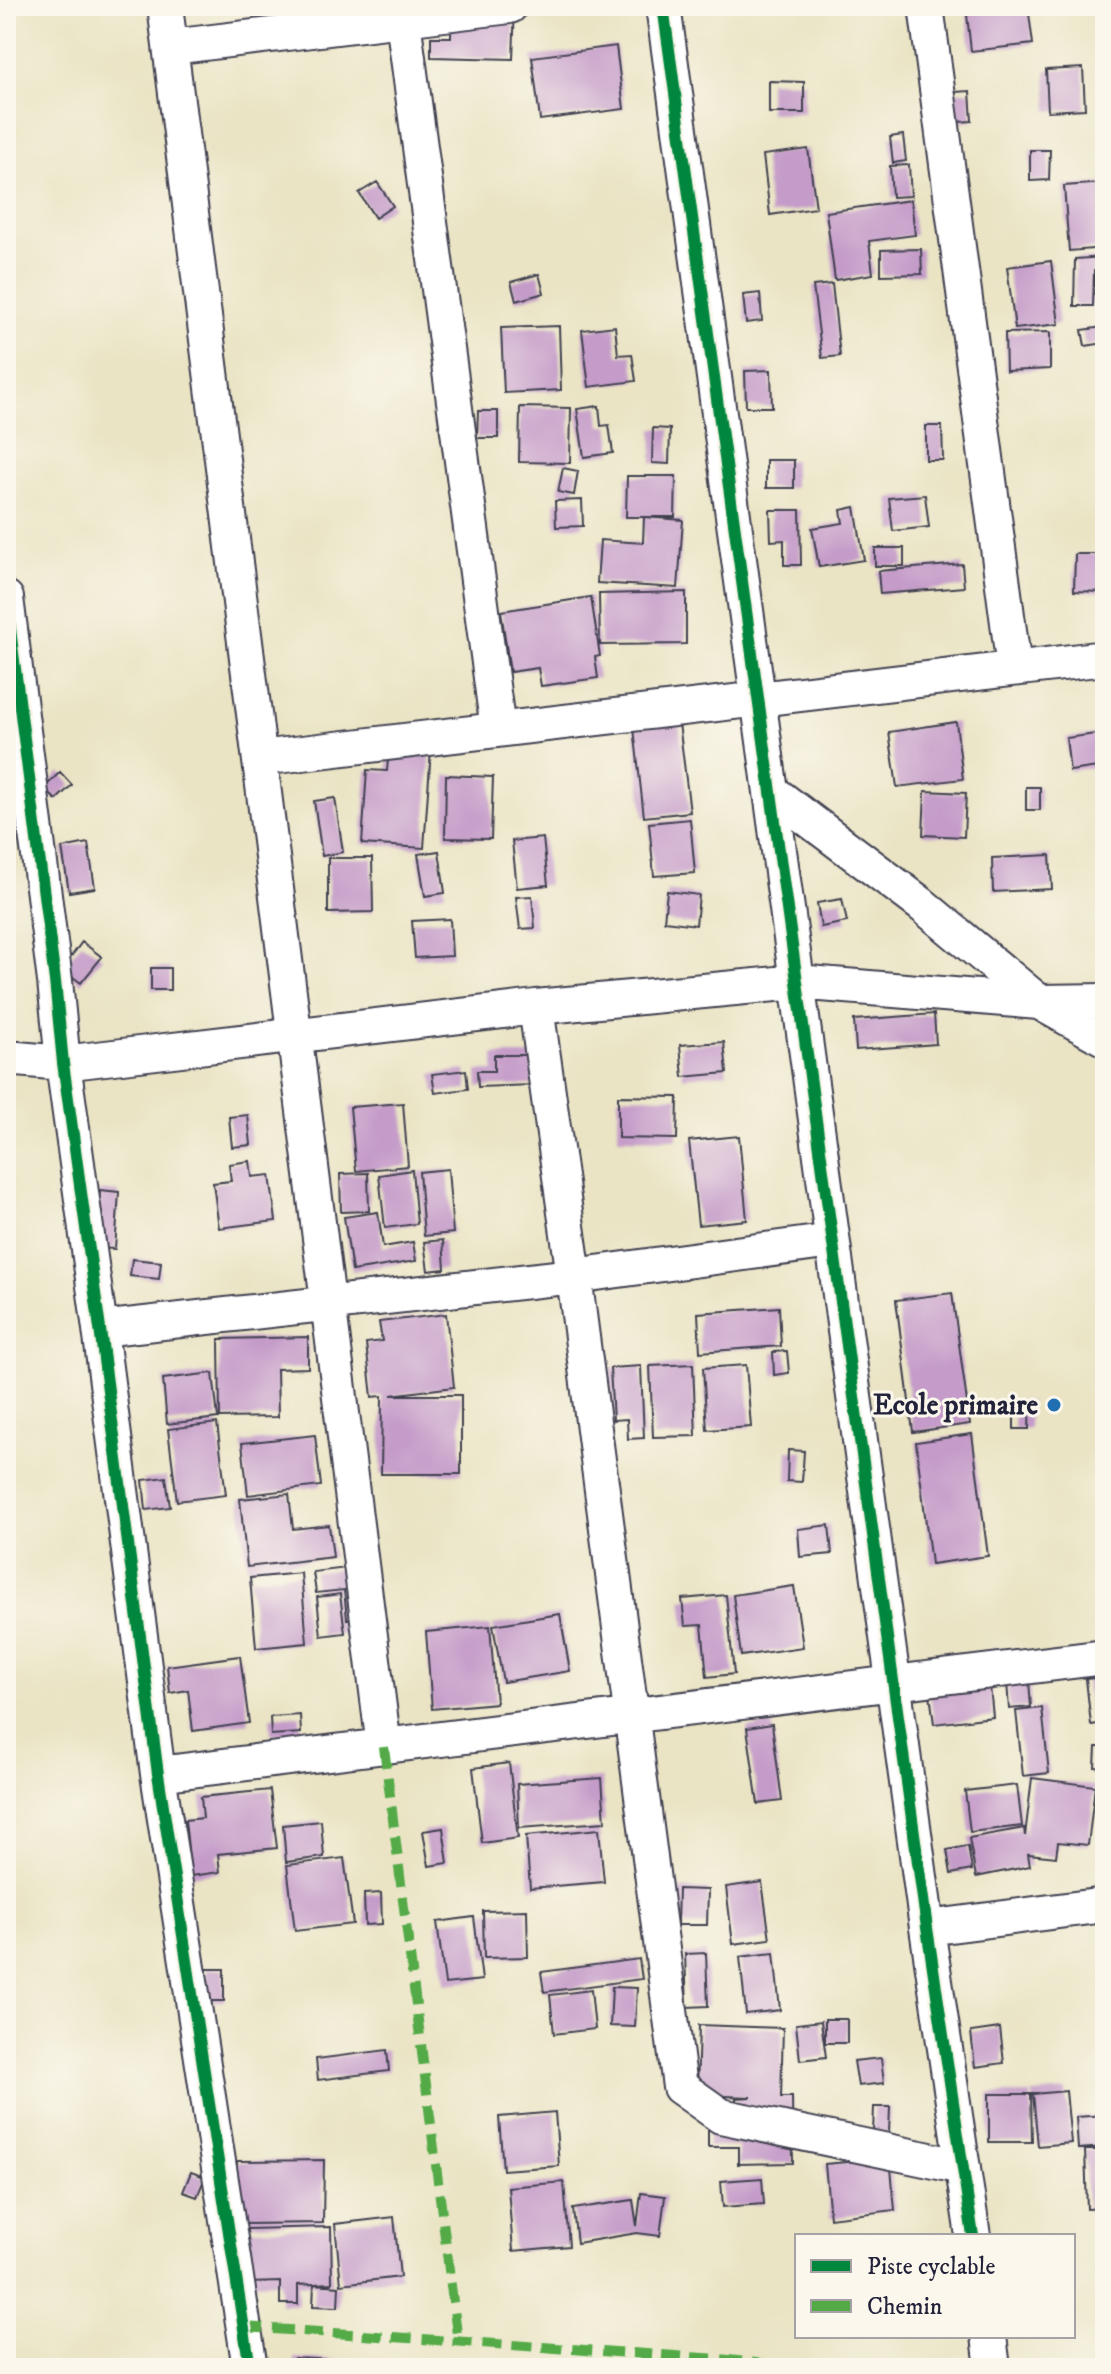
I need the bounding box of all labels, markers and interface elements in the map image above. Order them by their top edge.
place label: Ecole primaire [873,1388,1038,1423]
marker: Ecole primaire [1045,1396,1063,1414]
legend [795,2234,1075,2338]
text: Piste cyclable [867,2252,995,2282]
text: Chemin [867,2292,943,2322]

